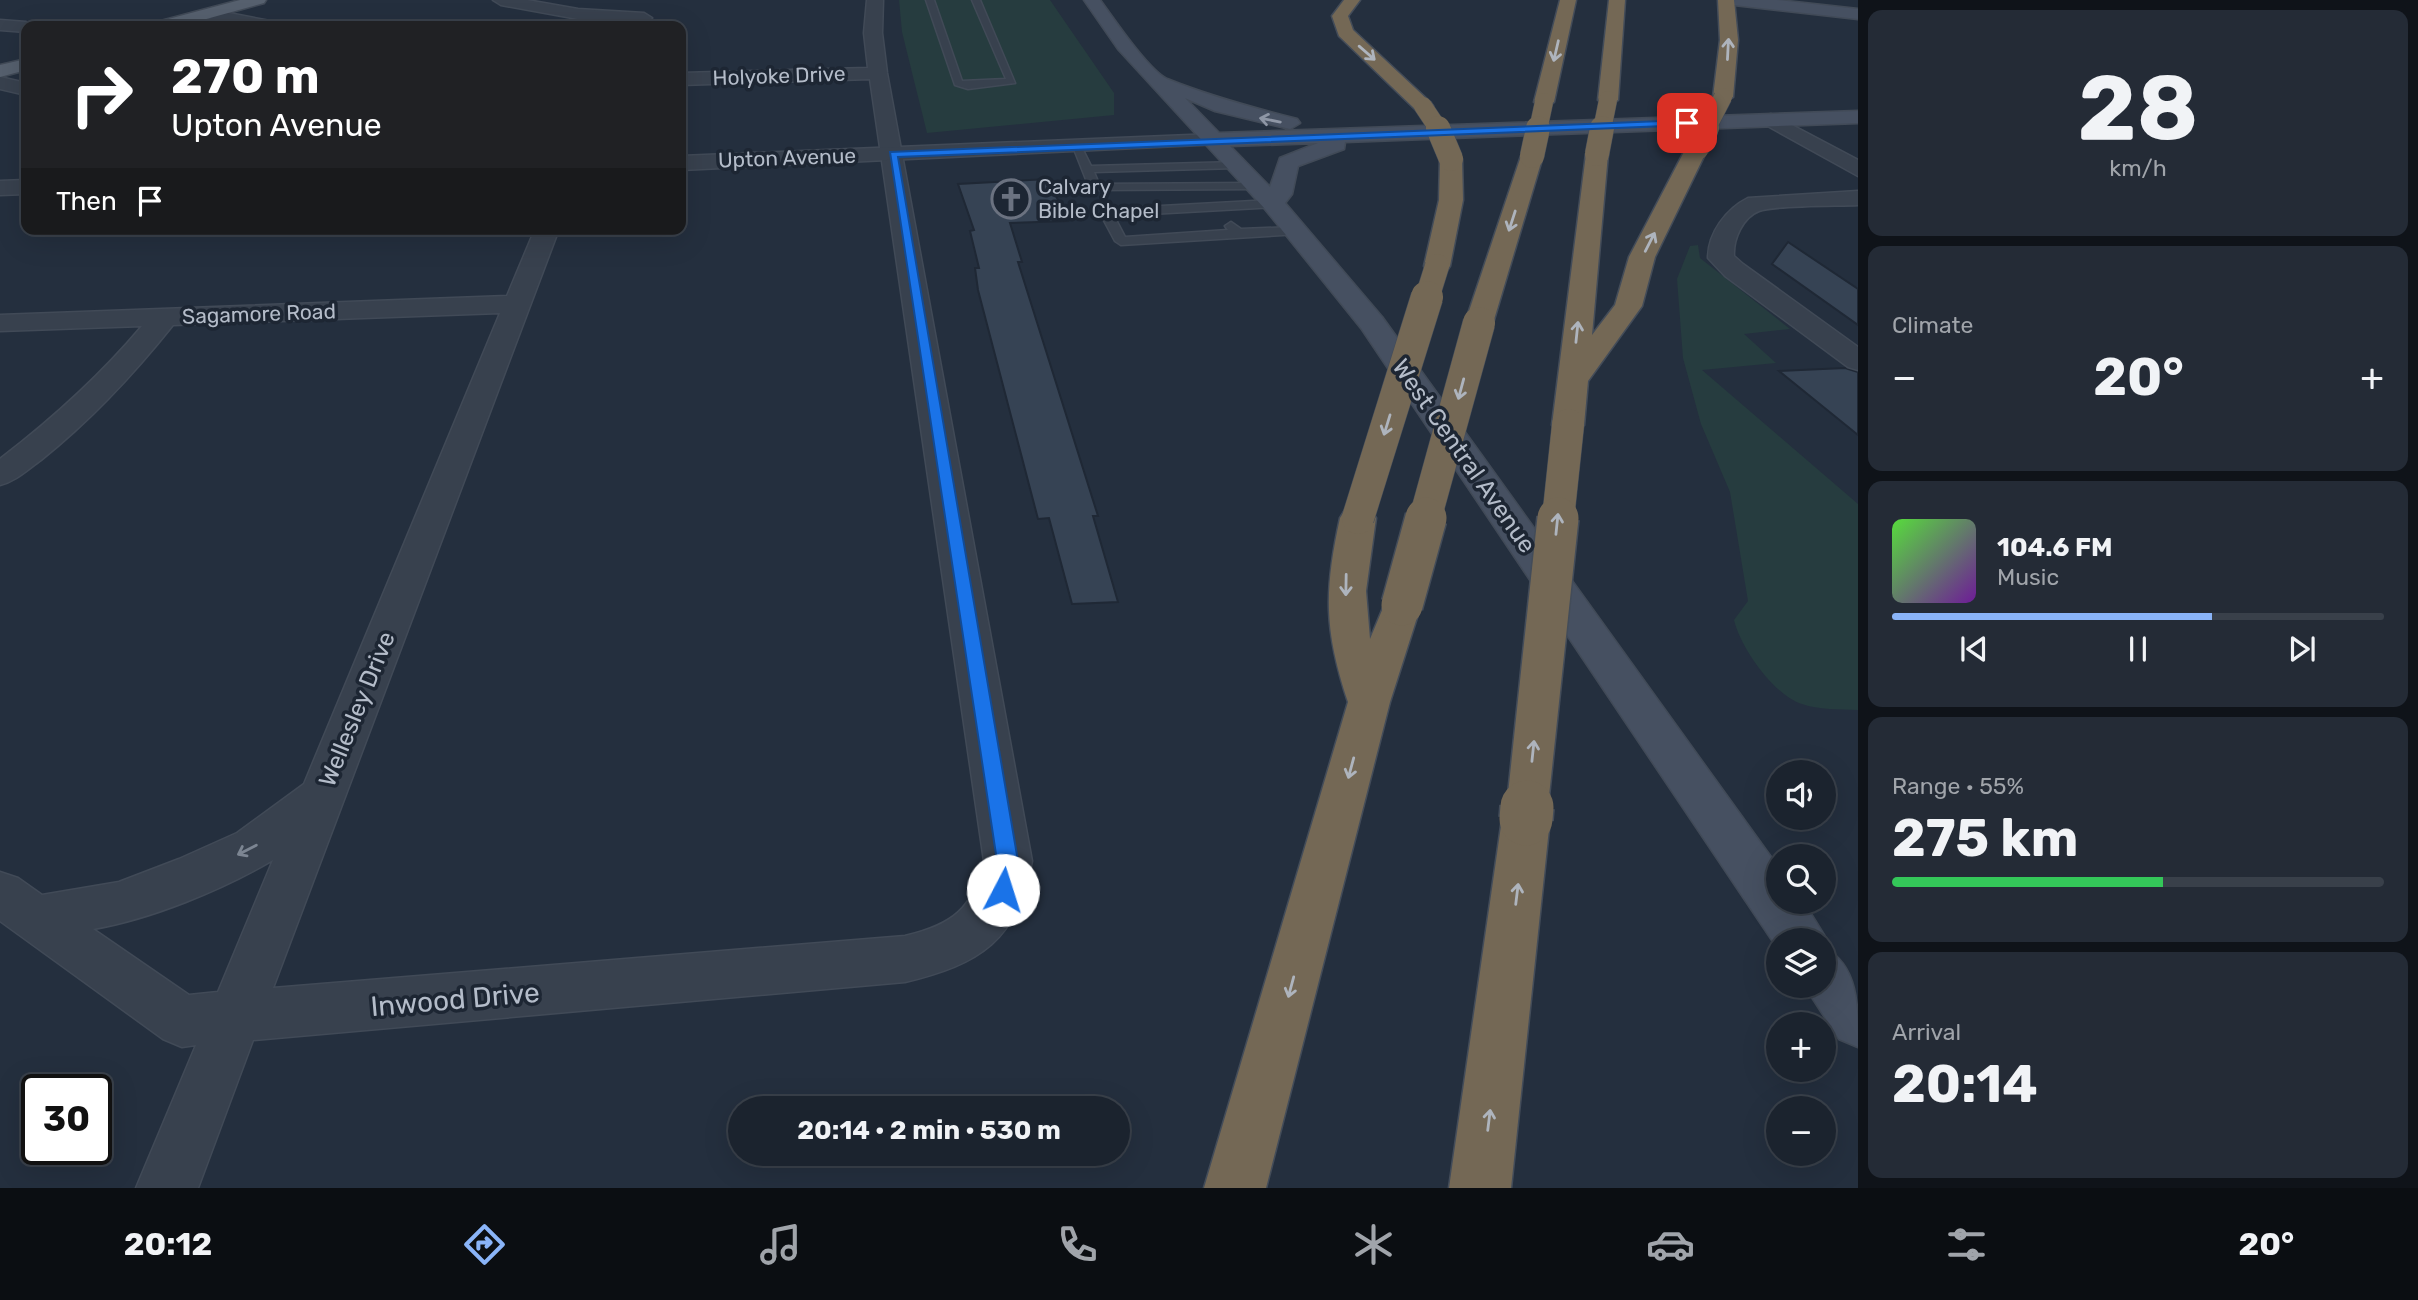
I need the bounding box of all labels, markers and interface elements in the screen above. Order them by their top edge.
one-way arrow [1722,38,1735,60]
one-way arrow [1549,39,1562,62]
one-way arrow [1358,45,1376,61]
text: 270 m [171,47,320,105]
icon: right [56,49,147,140]
text: 28 [2078,54,2198,162]
street label: Holyoke Drive [712,61,846,90]
pin [1657,93,1717,153]
icon: arrive [1668,104,1706,142]
text: Upton Avenue [171,106,382,144]
one-way arrow [1259,112,1282,126]
street label: Upton Avenue [717,143,857,172]
text: km/h [2109,154,2167,182]
place label: Calvary Bible Chapel [1038,174,1159,223]
church icon: Calvary Bible Chapel [990,178,1032,220]
icon: arrive [131,182,169,220]
text: Then [56,186,117,217]
one-way arrow [1504,210,1517,232]
one-way arrow [1643,232,1657,253]
street label: Sagamore Road [182,298,336,329]
text: Climate [1892,311,1973,339]
one-way arrow [1571,322,1584,344]
text: 20° [2093,346,2184,408]
street label: West Central Avenue [1387,354,1541,558]
text: − [1892,354,1917,400]
text: + [2360,354,2384,400]
one-way arrow [1454,377,1467,399]
one-way arrow [1380,414,1393,436]
one-way arrow [1551,514,1564,536]
text: 104.6 FM [1997,532,2112,563]
text: Music [1997,563,2059,591]
one-way arrow [1339,573,1353,596]
street label: Wellesley Drive [313,627,401,791]
icon: previous [1955,630,1993,668]
icon: pause [2119,630,2157,668]
icon: next [2283,630,2321,668]
one-way arrow [1527,740,1540,762]
one-way arrow [1344,756,1357,779]
map controls [1766,760,1836,1166]
button: sound [1766,760,1836,830]
text: Range · 55% [1892,772,2024,800]
text: 275 km [1892,807,2078,869]
one-way arrow [237,844,258,858]
button: search [1766,844,1836,914]
position arrow [966,853,1040,927]
one-way arrow [1510,884,1523,906]
button: layers [1766,928,1836,998]
street label: Inwood Drive [369,976,541,1023]
one-way arrow [1283,976,1296,998]
button: + [1766,1012,1836,1082]
text: Arrival [1892,1018,1961,1046]
text: 20:14 [1892,1053,2038,1115]
speed limit sign: 30 [21,1074,112,1165]
button: − [1766,1096,1836,1166]
one-way arrow [1482,1109,1495,1132]
text: 20:14 · 2 min · 530 m [797,1115,1061,1146]
icon: directions [460,1220,509,1269]
icon: music [756,1220,805,1269]
icon: phone [1053,1220,1102,1269]
icon: climate [1349,1220,1398,1269]
icon: car [1646,1220,1695,1269]
icon: filters [1942,1220,1991,1269]
text: 20:12 [124,1225,212,1263]
text: 20° [2239,1225,2294,1263]

